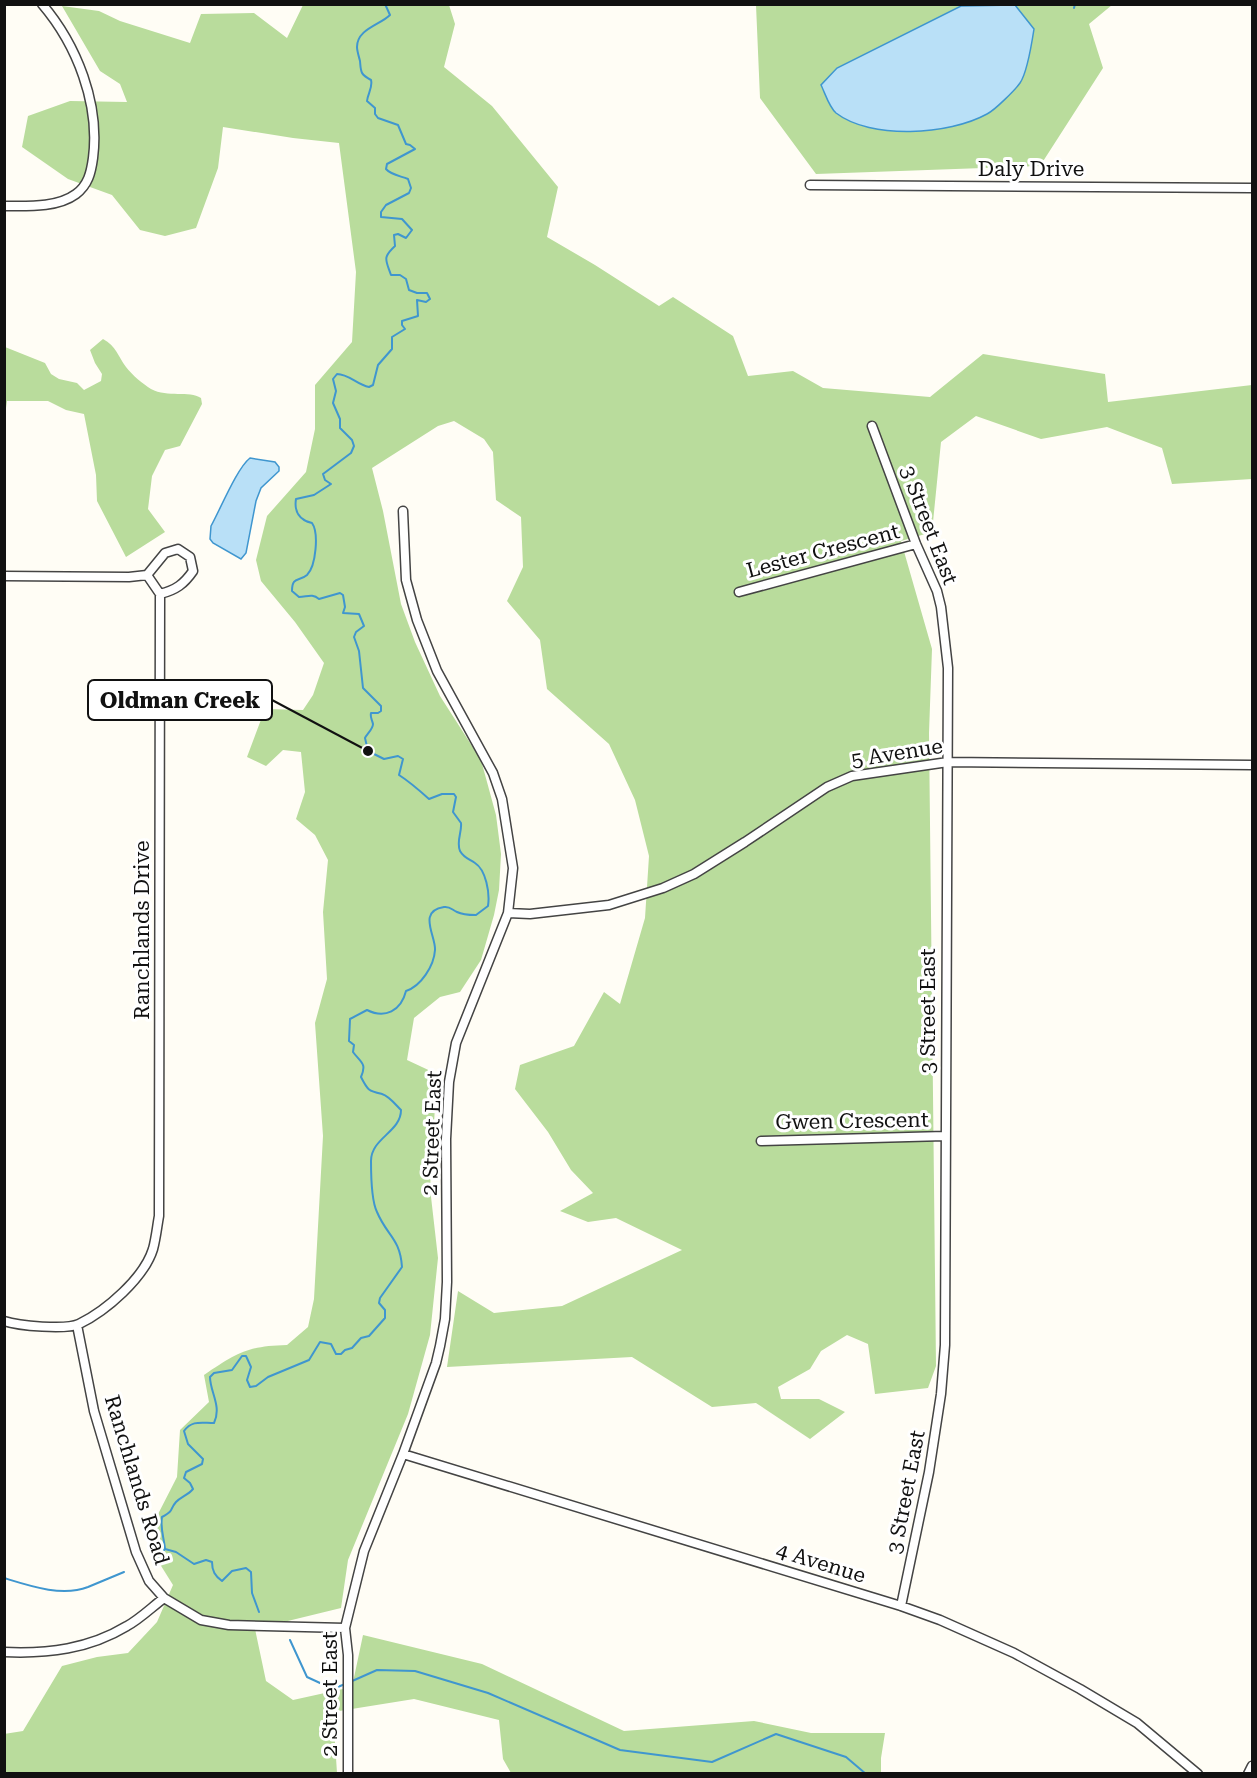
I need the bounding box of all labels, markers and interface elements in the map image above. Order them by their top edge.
street label: Daly Drive [978,157,1084,181]
street label: 3 Street East [895,462,963,588]
street label: Lester Crescent [744,519,902,583]
callout: Oldman Creek [88,680,272,720]
text: Oldman Creek [100,688,260,713]
street label: 5 Avenue [850,734,944,772]
street label: Ranchlands Drive [130,840,154,1020]
street label: 3 Street East [916,948,940,1074]
street label: 2 Street East [418,1070,446,1196]
street label: Gwen Crescent [775,1108,929,1134]
street label: Ranchlands Road [100,1392,174,1568]
street label: 3 Street East [882,1428,930,1556]
street label: 4 Avenue [773,1538,869,1588]
street label: 2 Street East [318,1631,342,1757]

